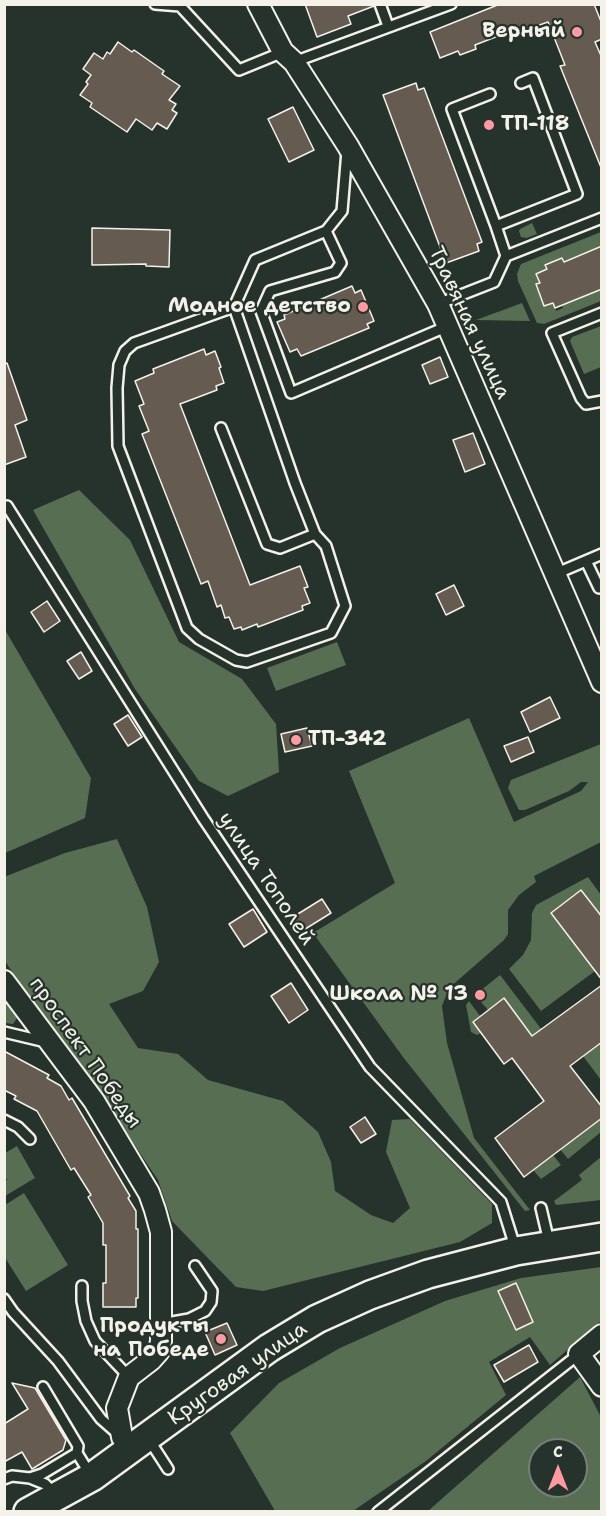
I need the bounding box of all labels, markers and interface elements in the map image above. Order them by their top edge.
place label: Верный [482,19,565,45]
marker: Верный [570,25,584,39]
place label: ТП-118 [501,112,569,138]
marker: ТП-118 [482,118,496,132]
street label: Травяная улица [423,243,515,403]
place label: Модное детство [168,294,351,320]
marker: Модное детство [356,300,370,314]
place label: ТП-342 [308,727,387,753]
marker: ТП-342 [289,733,303,747]
street label: улица Тополей [212,808,320,950]
street label: проспект Победы [23,973,147,1133]
place label: Школа № 13 [329,982,468,1008]
marker: Школа № 13 [473,988,487,1002]
place label: Продукты на Победе [93,1314,209,1364]
street label: Круговая улица [164,1317,312,1431]
marker: Продукты на Победе [214,1332,228,1346]
north arrow [528,1438,588,1498]
text: С [553,1441,563,1462]

